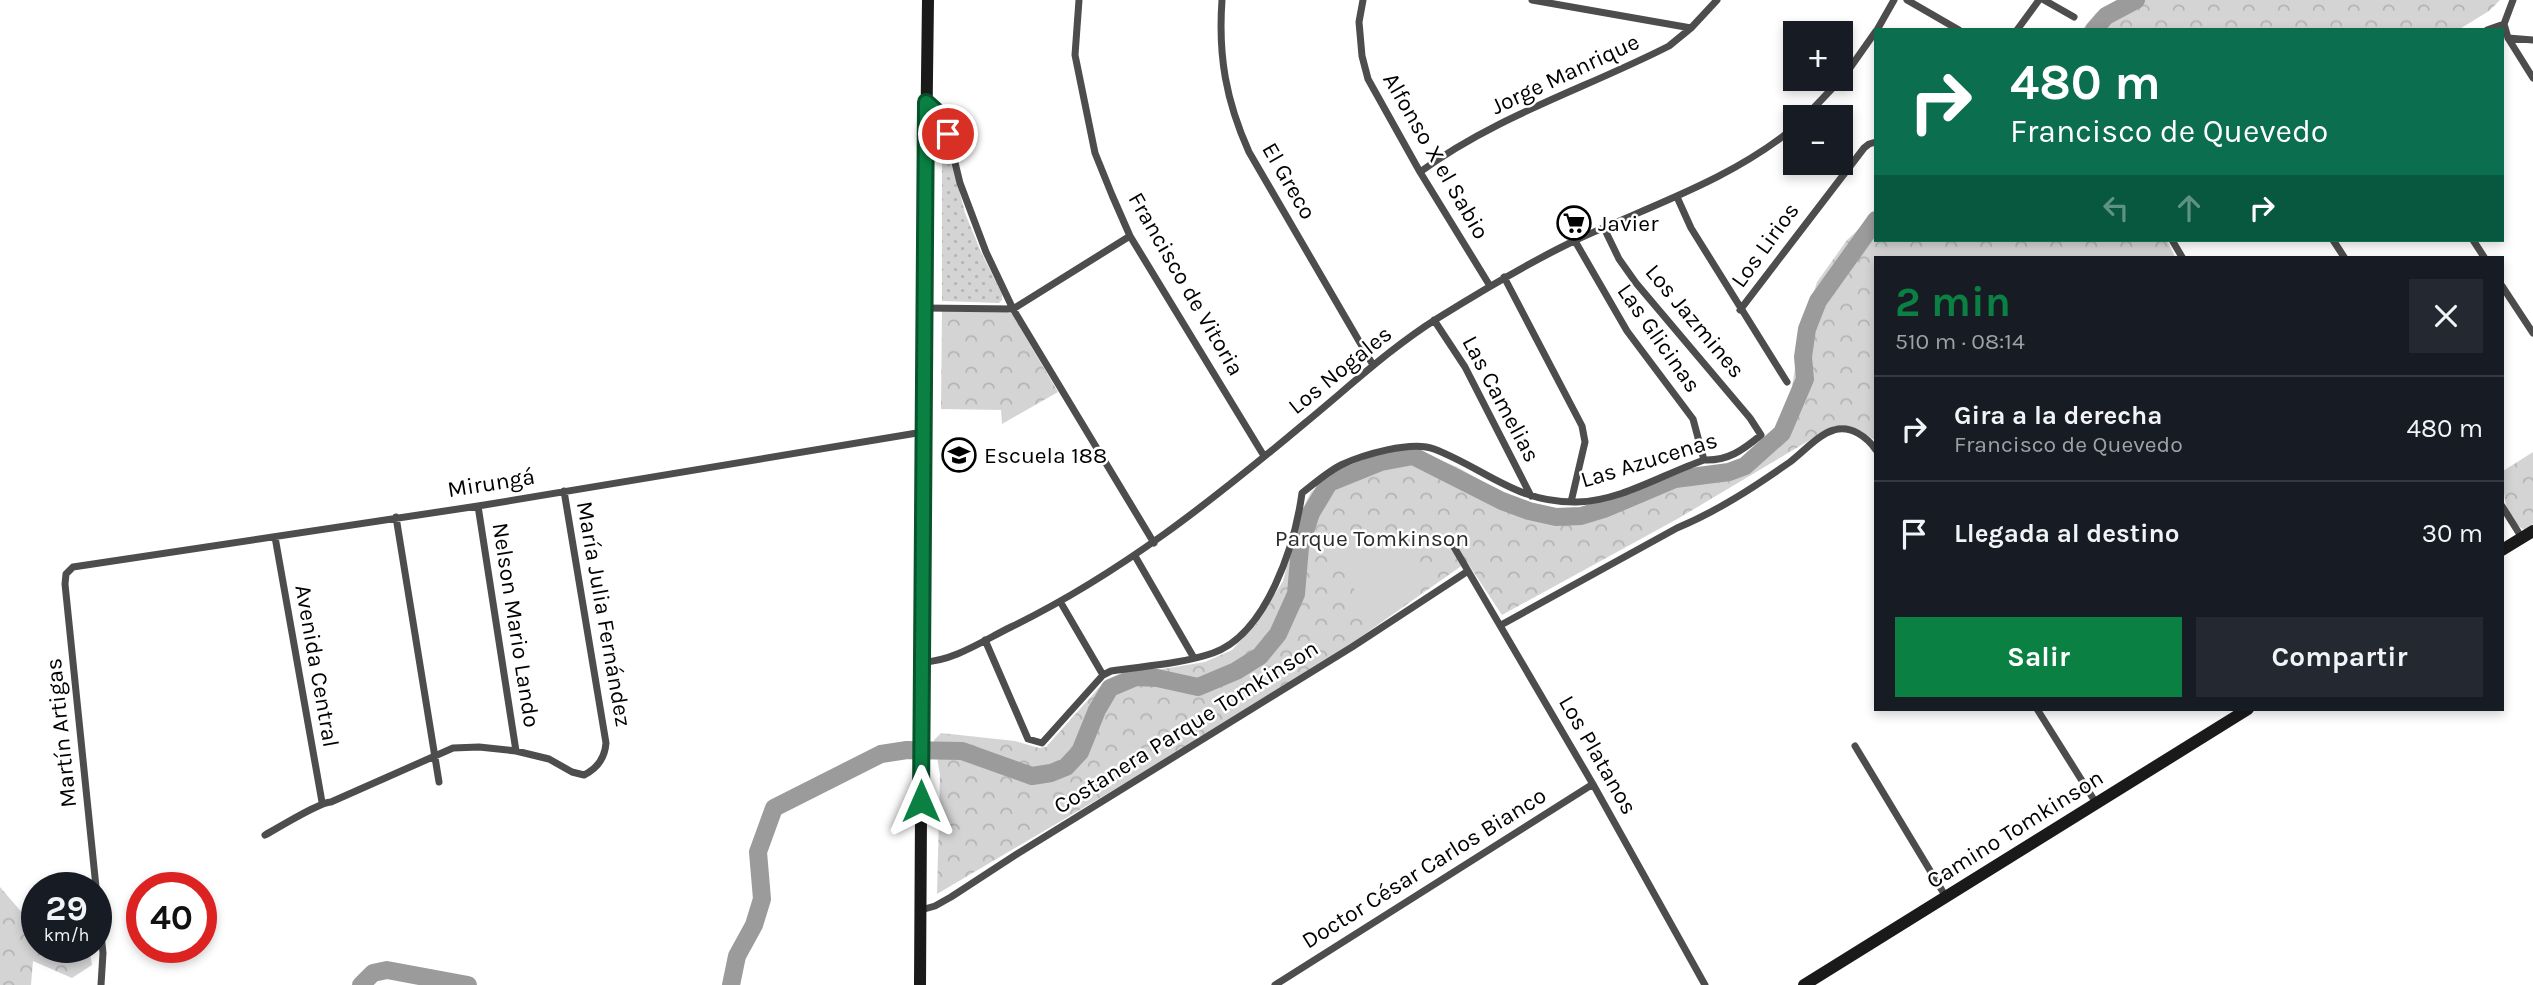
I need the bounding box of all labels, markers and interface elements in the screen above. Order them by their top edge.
map controls [1783,21,1853,175]
button: + [1783,21,1853,91]
street label: Jorge Manrique [1487,28,1643,120]
text: 480 m [2010,54,2161,111]
icon: right [1895,56,1986,147]
street label: Alfonso X el Sabio [1377,68,1495,244]
pin [918,104,978,164]
button: − [1783,105,1853,175]
text: Francisco de Quevedo [2010,113,2328,150]
icon: arrive [929,115,967,153]
street label: El Greco [1256,138,1322,224]
street label: Francisco de Vitoria [1122,187,1250,381]
icon: left [2097,189,2135,227]
icon: ahead [2170,189,2208,227]
icon: right [2243,189,2281,227]
street label: Los Lirios [1725,197,1805,293]
supermarket icon: Javier [1555,204,1593,242]
place label: Javier [1598,210,1659,237]
street label: Los Jazmines [1640,259,1750,383]
text: 2 min [1895,277,2011,327]
street label: Las Glicinas [1612,278,1706,398]
button: close [2409,279,2483,353]
street label: Los Nogales [1283,320,1397,420]
text: 510 m · 08:14 [1895,328,2025,355]
street label: Las Camelias [1456,331,1546,467]
text: Gira a la derecha [1954,400,2163,431]
icon: right [1895,410,1933,448]
text: 480 m [2407,413,2483,444]
street label: Las Azucenas [1577,426,1721,494]
text: Francisco de Quevedo [1954,431,2183,458]
school or university icon: Escuela 188 [940,436,978,474]
place label: Escuela 188 [984,442,1107,469]
street label: Mirungá [445,463,537,503]
street label: María Julia Fernández [571,499,637,729]
icon: arrive [1895,515,1933,553]
text: Llegada al destino [1954,518,2180,549]
text: 30 m [2422,518,2483,549]
street label: Nelson Mario Lando [486,521,546,729]
park label: Parque Tomkinson [1275,525,1469,552]
street label: Avenida Central [289,583,345,749]
button: Salir [1895,617,2182,697]
button: Compartir [2196,617,2483,697]
street label: Costanera Parque Tomkinson [1049,634,1323,820]
street label: Martín Artigas [40,657,82,809]
street label: Los Platanos [1553,691,1643,819]
position arrow [884,764,958,838]
street label: Camino Tomkinson [1922,764,2108,894]
street label: Doctor César Carlos Bianco [1297,782,1551,954]
speed limit sign: 40 [126,872,217,963]
text: 29 [45,888,88,929]
text: km/h [44,924,89,946]

